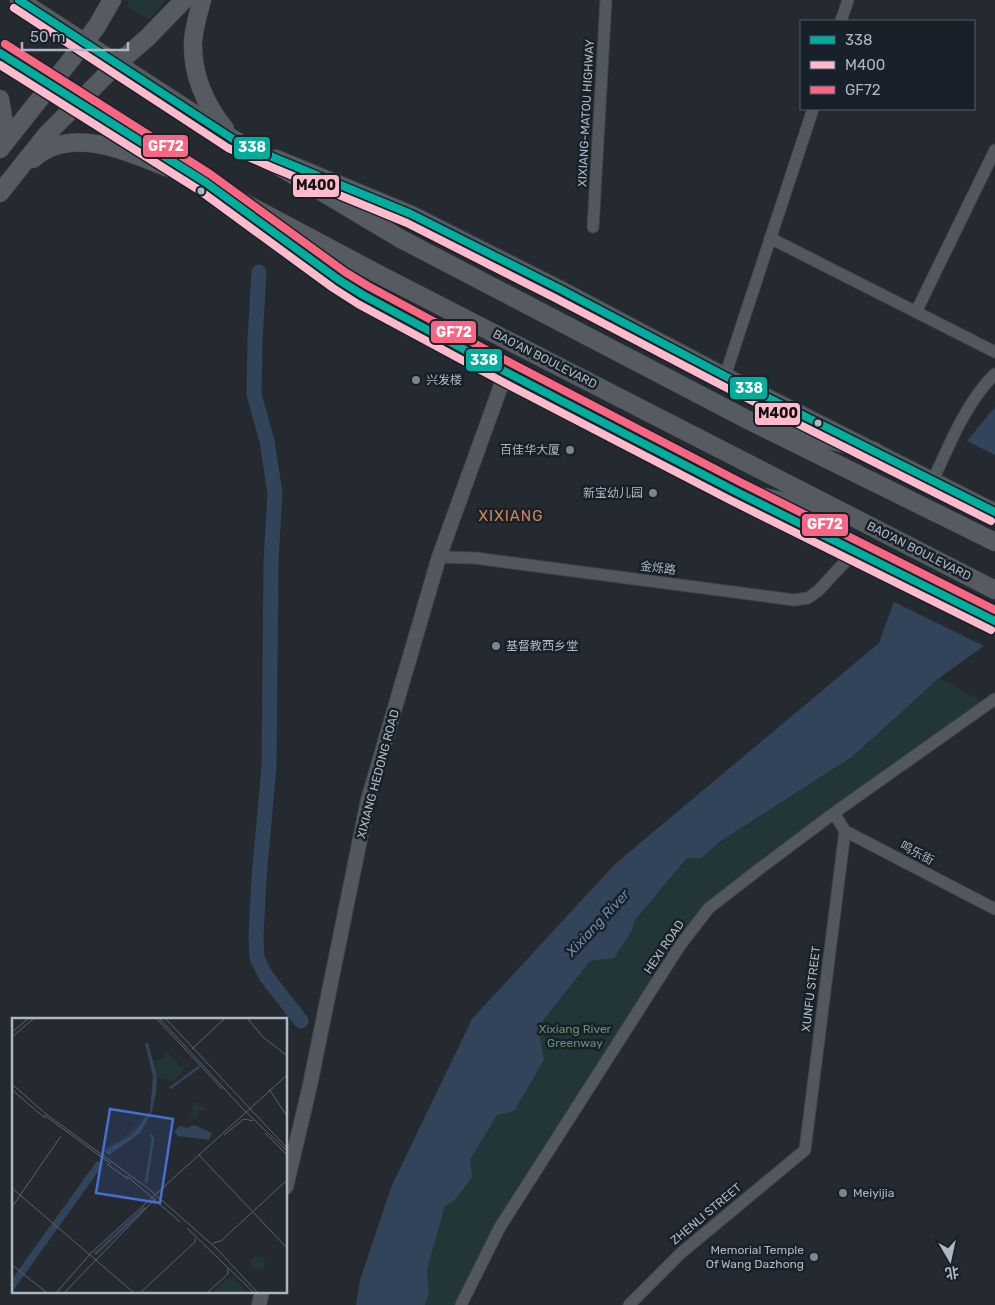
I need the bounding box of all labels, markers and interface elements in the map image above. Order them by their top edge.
scale bar [22,20,129,52]
legend [800,20,975,110]
text: 50 m [30,28,65,46]
text: 338 [845,31,873,49]
street label: XIXIANG-MATOU HIGHWAY [575,39,597,187]
text: M400 [845,56,885,74]
text: GF72 [845,81,881,99]
line badge: GF72 [142,134,189,158]
line badge: 338 [233,136,271,160]
text: GF72 [148,138,184,155]
text: 338 [238,139,266,156]
line badge: M400 [292,174,340,198]
text: M400 [296,177,336,194]
unlabelled marker [196,186,206,196]
line badge: GF72 [430,320,477,344]
text: GF72 [436,324,472,341]
street label: BAO'AN BOULEVARD [491,327,599,391]
line badge: 338 [465,348,503,372]
text: 338 [470,352,498,369]
place label: 兴发楼 [426,373,462,387]
marker: 兴发楼 [410,374,422,386]
line badge: 338 [729,376,768,400]
text: 338 [735,380,763,397]
line badge: M400 [754,402,801,426]
text: M400 [758,405,798,422]
unlabelled marker [813,418,823,428]
place label: 百佳华大厦 [500,443,560,457]
marker: 百佳华大厦 [564,444,576,456]
place label: 新宝幼儿园 [583,486,643,500]
marker: 新宝幼儿园 [647,487,659,499]
district label: XIXIANG [479,507,543,525]
line badge: GF72 [801,513,849,537]
text: GF72 [807,516,843,533]
street label: BAO'AN BOULEVARD [865,519,973,583]
street label: 金烁路 [639,559,677,577]
place label: 基督教西乡堂 [506,639,578,653]
marker: 基督教西乡堂 [490,640,502,652]
street label: XIXIANG HEDONG ROAD [354,708,402,840]
street label: 鸣乐街 [898,838,936,868]
water label: Xixiang River [562,886,634,961]
street label: HEXI ROAD [641,917,687,977]
street label: XUNFU STREET [799,945,823,1033]
inset map [12,1018,288,1292]
park label: Xixiang River Greenway [539,1022,612,1050]
street label: ZHENLI STREET [668,1180,744,1248]
place label: Meiyijia [853,1186,894,1200]
marker: Meiyijia [837,1187,849,1199]
north arrow [925,1235,975,1285]
place label: Memorial Temple Of Wang Dazhong [706,1243,804,1271]
marker: Memorial Temple Of Wang Dazhong [808,1251,820,1263]
text: 北 [944,1263,960,1282]

